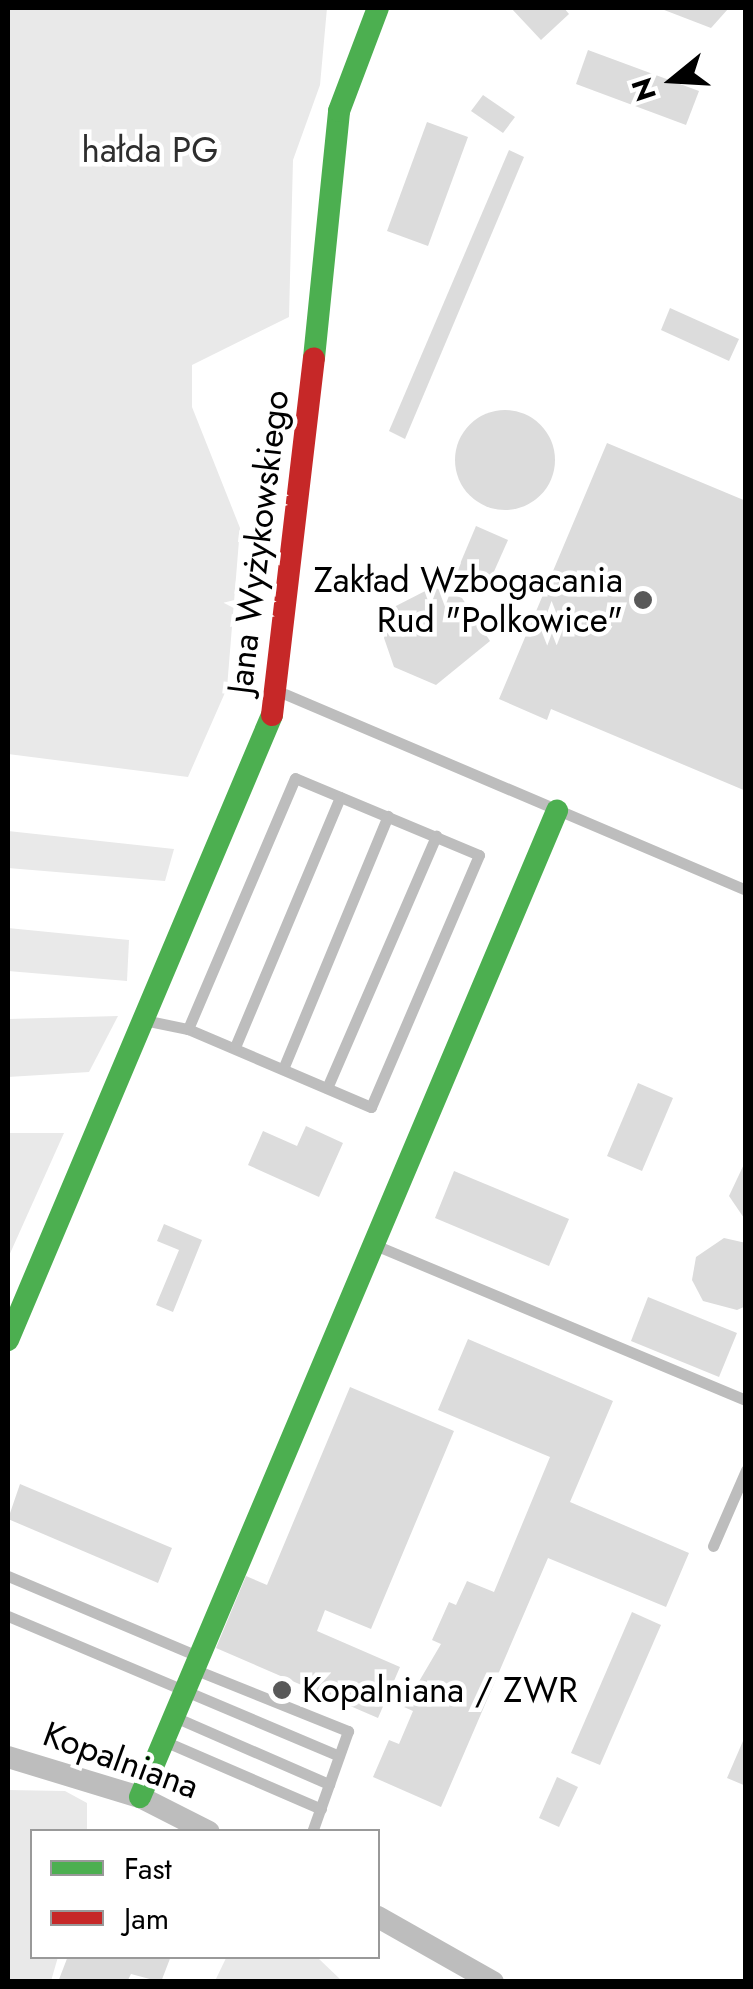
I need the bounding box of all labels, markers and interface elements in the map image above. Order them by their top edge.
north arrow [623,30,723,130]
text: N [621,73,667,106]
park label: hałda PG [82,129,218,171]
street label: Jana Wyżykowskiego [219,388,297,696]
place label: Zakład Wzbogacania Rud "Polkowice" [314,559,623,641]
marker: Zakład Wzbogacania Rud "Polkowice" [632,589,654,611]
place label: Kopalniana / ZWR [302,1669,578,1711]
marker: Kopalniana / ZWR [271,1679,293,1701]
street label: Kopalniana [38,1713,204,1807]
legend [30,1829,380,1959]
text: Fast [124,1847,172,1890]
text: Jam [124,1897,169,1940]

